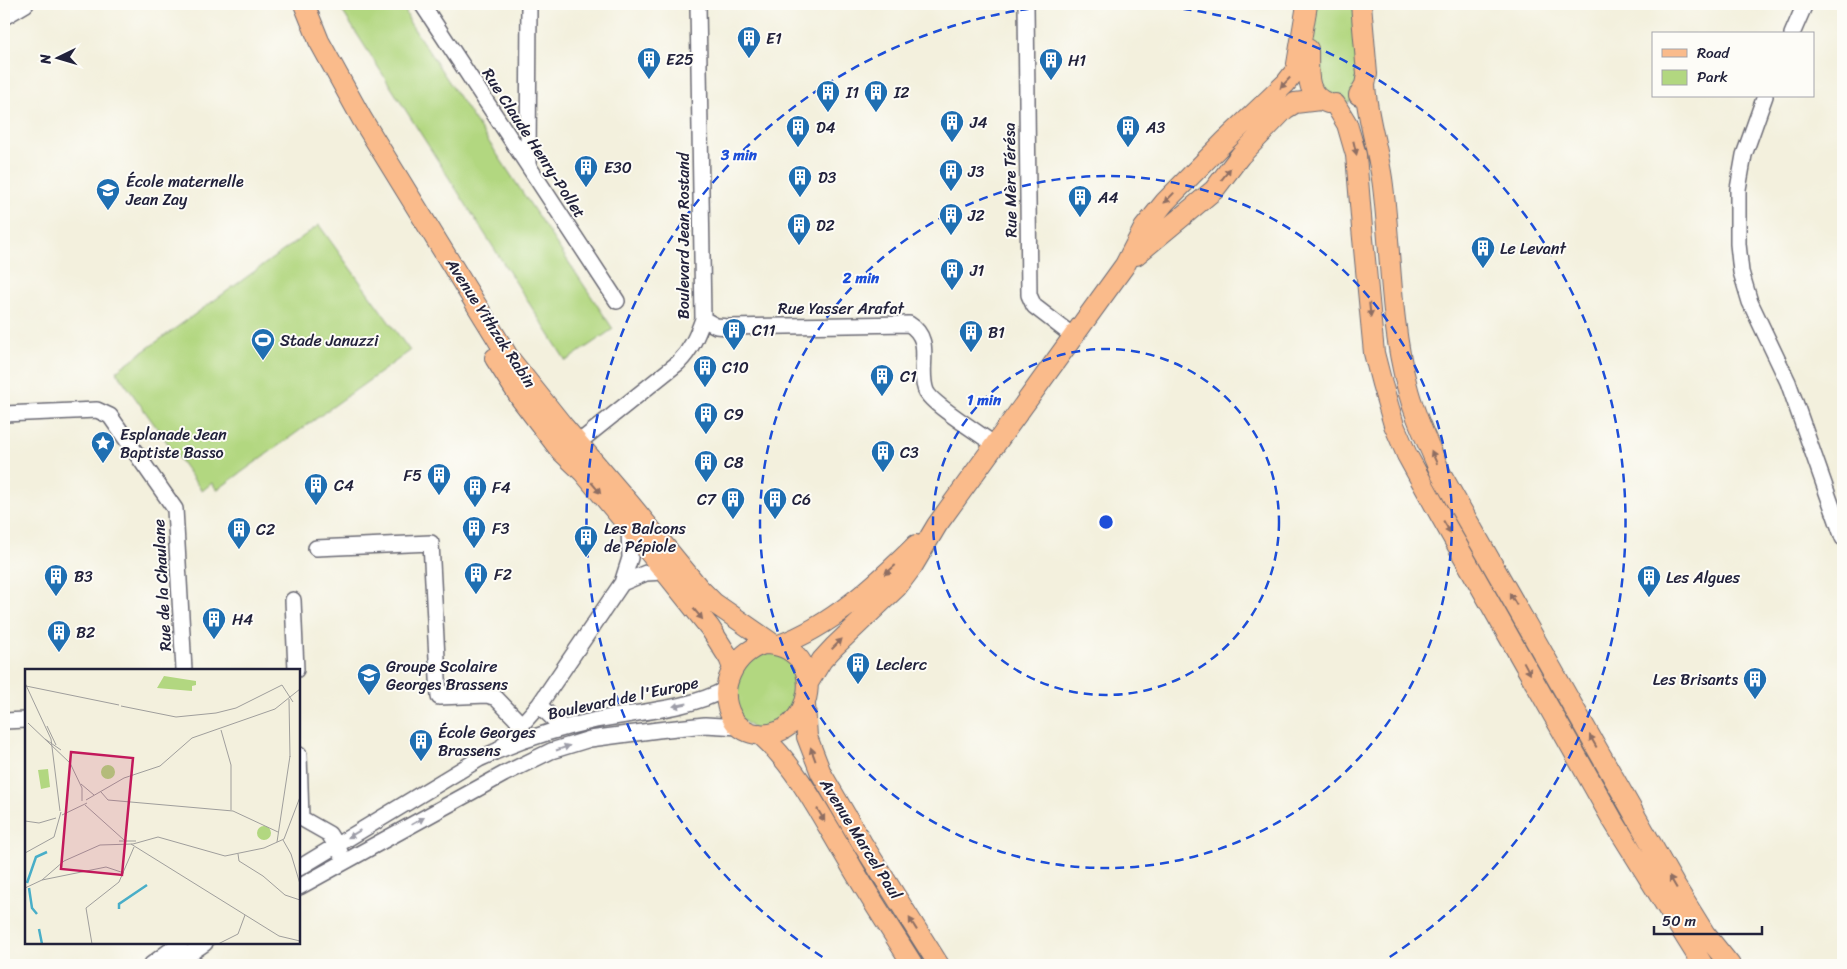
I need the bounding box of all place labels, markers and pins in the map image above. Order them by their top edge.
place label: E1 [766,24,782,53]
building icon: E1 [736,25,762,59]
place label: E25 [666,45,694,74]
building icon: E25 [636,46,662,80]
place label: H1 [1068,46,1086,75]
building icon: H1 [1038,47,1064,81]
place label: I1 [845,78,859,107]
place label: I2 [893,78,910,107]
building icon: I1 [815,79,841,113]
building icon: I2 [863,79,889,113]
place label: J4 [969,108,988,137]
building icon: J4 [939,109,965,143]
place label: D4 [816,113,836,142]
place label: A3 [1145,113,1165,142]
building icon: D4 [785,114,811,148]
building icon: A3 [1115,114,1141,148]
place label: E30 [604,153,632,182]
building icon: E30 [573,154,599,188]
place label: J3 [967,157,985,186]
building icon: J3 [938,158,964,192]
place label: D3 [818,163,837,192]
building icon: D3 [787,164,813,198]
place label: École maternelle Jean Zay [125,167,244,214]
school or university icon: École maternelle Jean Zay [95,177,121,211]
place label: A4 [1097,183,1119,212]
building icon: A4 [1067,184,1093,218]
place label: J2 [967,201,985,230]
building icon: J2 [938,202,964,236]
place label: D2 [816,211,835,240]
building icon: D2 [786,212,812,246]
place label: Le Levant [1500,234,1566,263]
building icon: Le Levant [1470,235,1496,269]
place label: J1 [969,256,985,285]
building icon: J1 [939,257,965,291]
place label: C11 [752,316,776,345]
building icon: C11 [721,317,747,351]
place label: B1 [988,318,1005,347]
building icon: B1 [958,319,984,353]
place label: Stade Januzzi [280,326,379,355]
sports icon: Stade Januzzi [250,327,276,361]
place label: C10 [722,353,749,382]
building icon: C10 [692,354,718,388]
place label: C1 [900,362,917,391]
building icon: C1 [869,363,895,397]
place label: C9 [724,400,744,429]
building icon: C9 [693,401,719,435]
place label: Esplanade Jean Baptiste Basso [120,420,227,467]
place icon: Esplanade Jean Baptiste Basso [90,430,116,464]
place label: C3 [900,438,919,467]
building icon: C3 [870,439,896,473]
place label: C8 [724,448,744,477]
building icon: C8 [693,449,719,483]
place label: F5 [404,461,422,490]
building icon: F5 [426,462,452,496]
place label: C4 [334,471,354,500]
building icon: C4 [303,472,329,506]
place label: F4 [492,473,511,502]
building icon: F4 [462,474,488,508]
place label: C7 [697,485,717,514]
place label: C6 [792,485,811,514]
building icon: C7 [720,486,746,520]
building icon: C6 [762,486,788,520]
centre of rings [1097,513,1115,531]
place label: F3 [492,514,510,543]
place label: Les Balcons de Pépiole [604,514,687,561]
place label: C2 [256,515,275,544]
building icon: F3 [461,515,487,549]
building icon: C2 [226,516,252,550]
building icon: Les Balcons de Pépiole [573,524,599,558]
place label: F2 [494,560,512,589]
building icon: F2 [463,561,489,595]
place label: B3 [74,562,93,591]
building icon: B3 [43,563,69,597]
place label: Les Algues [1666,563,1741,592]
building icon: Les Algues [1636,564,1662,598]
place label: H4 [232,605,253,634]
building icon: H4 [201,606,227,640]
place label: B2 [76,618,95,647]
building icon: B2 [46,619,72,653]
place label: Leclerc [876,650,927,679]
building icon: Leclerc [845,651,871,685]
place label: Groupe Scolaire Georges Brassens [386,652,509,699]
school or university icon: Groupe Scolaire Georges Brassens [356,662,382,696]
place label: Les Brisants [1653,665,1738,694]
building icon: Les Brisants [1742,666,1768,700]
place label: École Georges Brassens [438,718,537,765]
building icon: École Georges Brassens [408,728,434,762]

